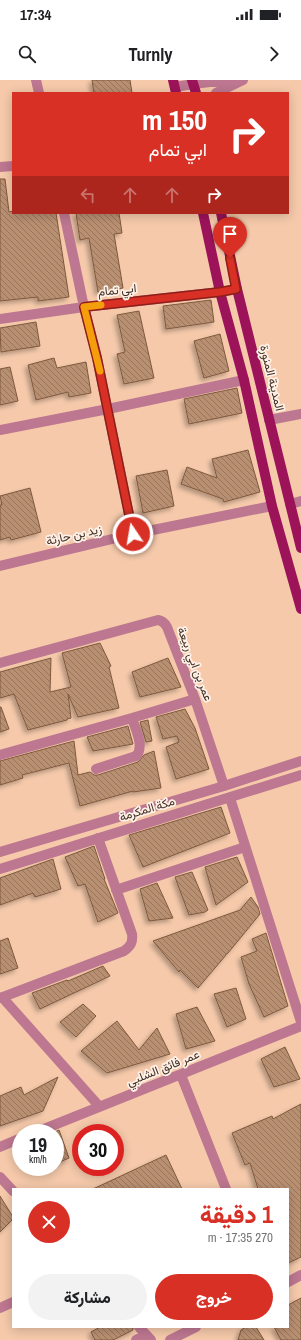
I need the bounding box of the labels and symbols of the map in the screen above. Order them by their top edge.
pin [213,217,247,258]
street label: ابي تمام [97,280,137,302]
street label: المدينة المنورة [256,343,288,413]
position arrow [112,513,154,555]
street label: زيد بن حارثة [45,521,103,549]
street label: عمر بن ابي ربيعة [172,625,216,704]
street label: مكة المكرمة [117,793,177,825]
street label: عمر فائق الشلبي [124,1046,202,1092]
speed limit sign: 30 [72,1124,124,1176]

